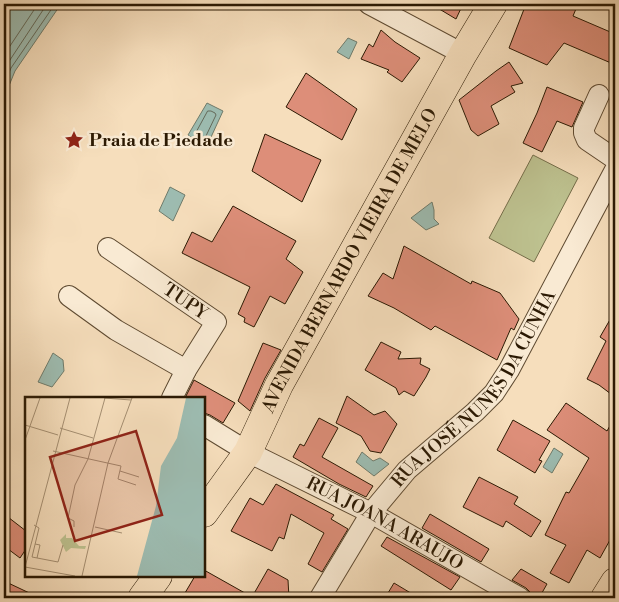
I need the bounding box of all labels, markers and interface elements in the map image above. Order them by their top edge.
street label: AVENIDA BERNARDO VIEIRA DE MELO [256,104,443,417]
place icon: Praia de Piedade [63,129,85,151]
place label: Praia de Piedade [89,129,233,152]
street label: TUPY [158,278,213,326]
street label: RUA JOSÉ NUNES DA CUNHA [386,286,561,492]
inset map [25,397,205,577]
street label: RUA JOANA ARAUJO [302,472,468,575]

